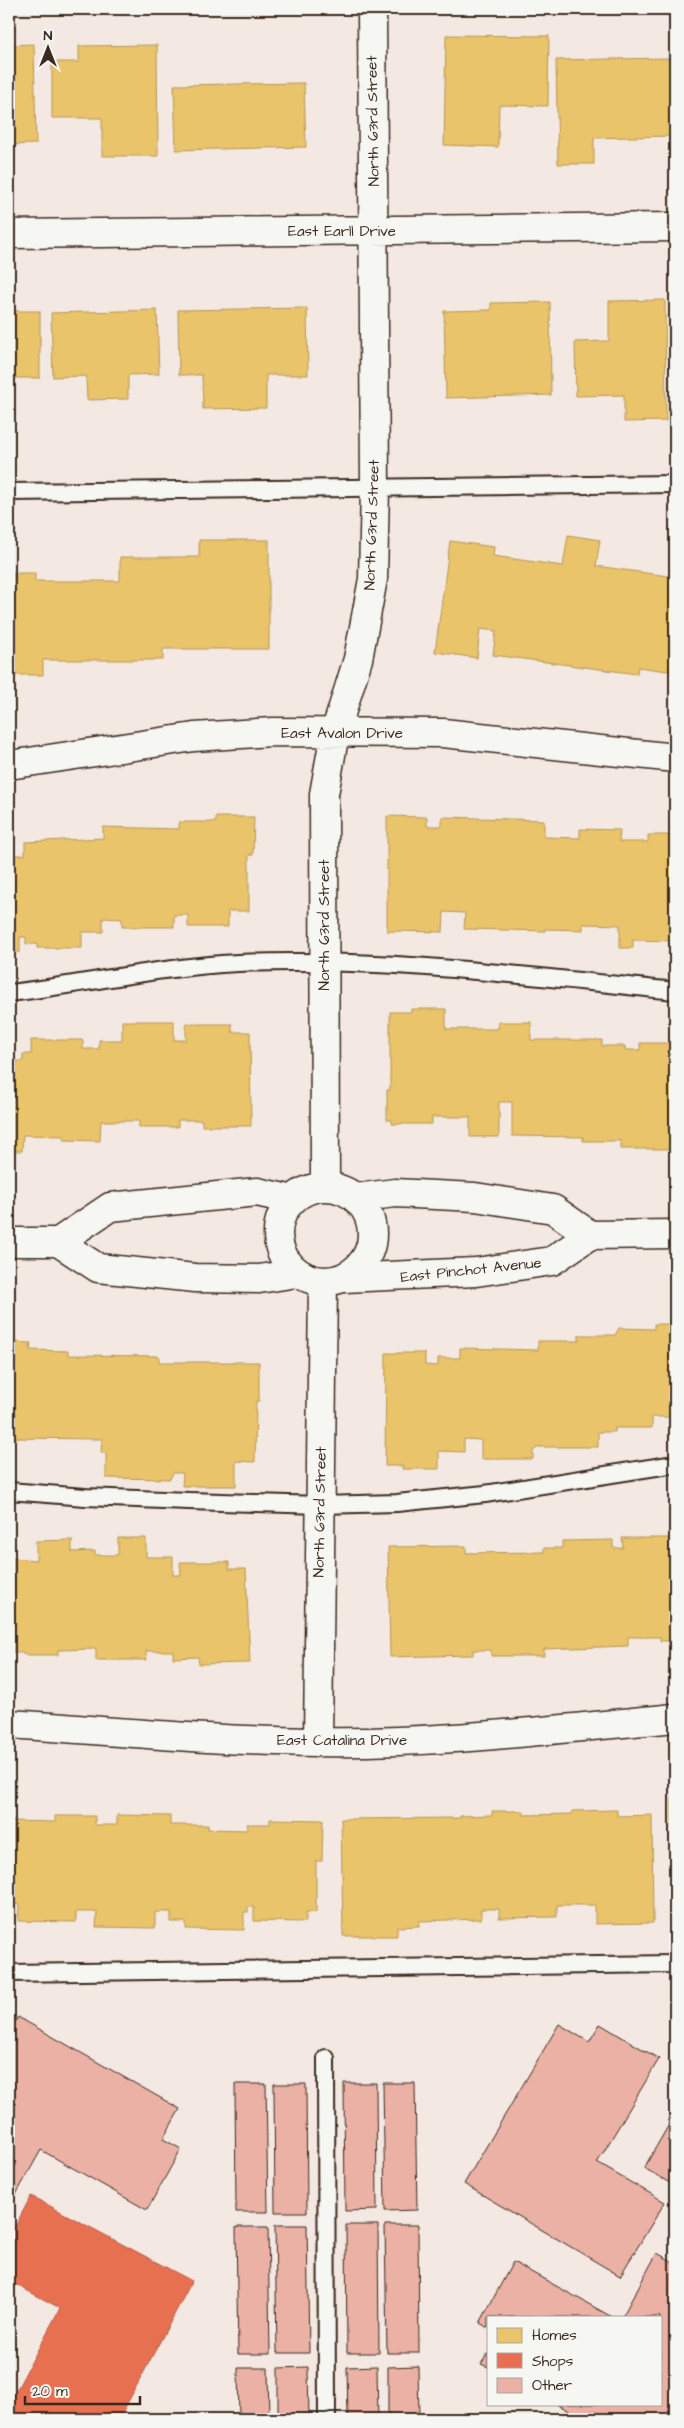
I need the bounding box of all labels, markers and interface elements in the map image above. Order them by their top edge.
north arrow [22,22,72,72]
text: N [44,26,53,46]
street label: North 63rd Street [361,55,385,187]
street label: East Earll Drive [288,221,396,242]
street label: North 63rd Street [359,459,385,591]
street label: East Avalon Drive [281,723,403,744]
street label: North 63rd Street [314,860,335,990]
street label: East Pinchot Avenue [399,1252,543,1288]
street label: North 63rd Street [308,1446,332,1578]
street label: East Catalina Drive [277,1730,407,1751]
legend [487,2316,662,2406]
text: Homes [532,2325,577,2346]
text: Shops [532,2351,574,2372]
scale bar [25,2373,140,2405]
text: Other [532,2375,572,2396]
text: 20 m [32,2381,68,2402]

